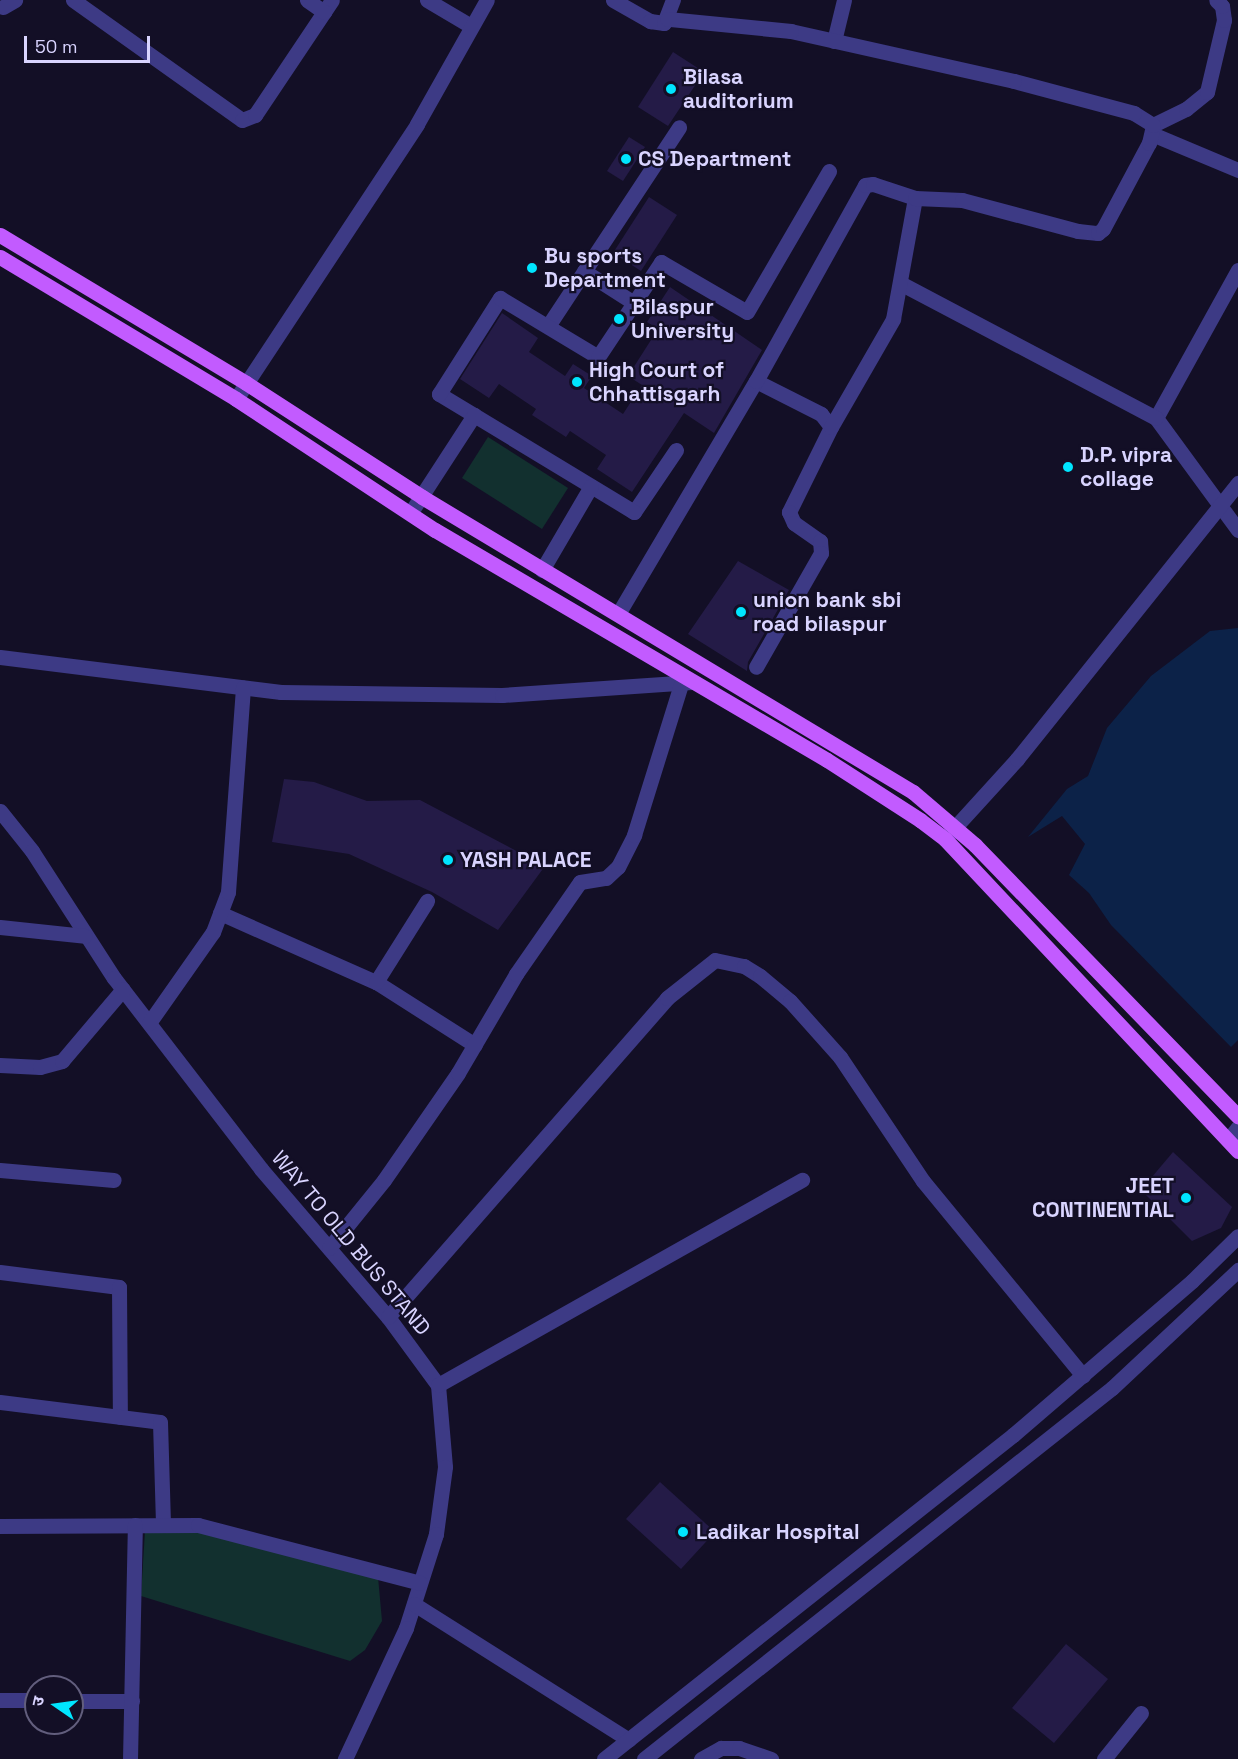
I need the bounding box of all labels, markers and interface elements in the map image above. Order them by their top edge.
scale bar [27,24,153,62]
text: 50 m [35,35,77,58]
place label: Bilasa auditorium [683,64,794,114]
marker: Bilasa auditorium [664,82,678,96]
place label: CS Department [638,146,791,172]
marker: CS Department [619,152,633,166]
place label: Bu sports Department [544,243,666,293]
marker: Bu sports Department [525,261,539,275]
place label: Bilaspur University [631,294,734,344]
marker: Bilaspur University [612,312,626,326]
place label: High Court of Chhattisgarh [589,357,724,407]
marker: High Court of Chhattisgarh [570,375,584,389]
place label: D.P. vipra collage [1080,442,1173,492]
marker: D.P. vipra collage [1061,460,1075,474]
place label: union bank sbi road bilaspur [753,587,901,637]
marker: union bank sbi road bilaspur [734,605,748,619]
place label: YASH PALACE [460,847,591,873]
marker: YASH PALACE [441,853,455,867]
street label: WAY TO OLD BUS STAND [266,1145,436,1341]
place label: JEET CONTINENTIAL [1032,1173,1174,1223]
marker: JEET CONTINENTIAL [1179,1191,1193,1205]
place label: Ladikar Hospital [696,1519,860,1545]
marker: Ladikar Hospital [674,1523,692,1541]
north arrow [24,1675,84,1735]
text: उ [27,1694,49,1708]

